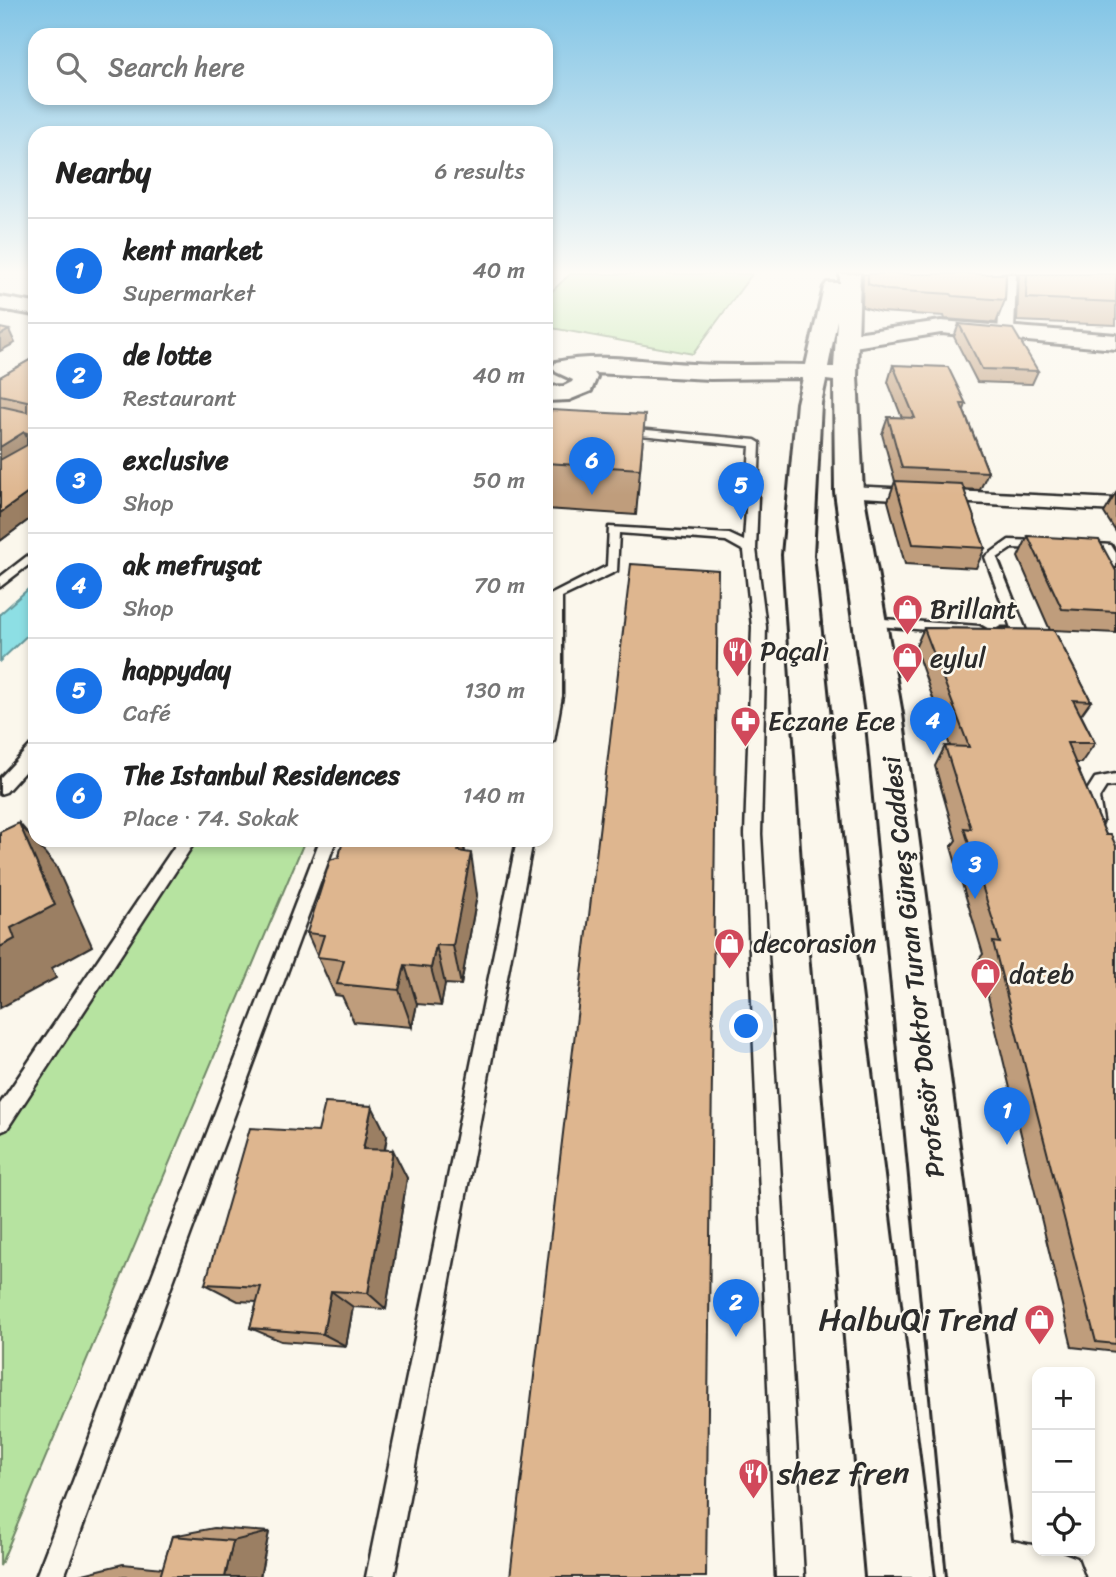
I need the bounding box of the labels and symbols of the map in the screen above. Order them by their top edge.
pin: 6 [569,437,615,495]
pin: 5 [718,462,764,520]
place label: Brillant [930,586,1018,632]
shop icon: Brillant [890,592,924,636]
place label: Paçalı [760,628,829,674]
restaurant icon: Paçalı [720,634,754,678]
place label: eylul [930,635,986,681]
shop icon: eylul [890,641,924,685]
pin: 4 [910,697,956,755]
place label: Eczane Ece [768,698,895,744]
pharmacy icon: Eczane Ece [728,704,762,748]
street label: Profesör Doktor Turan Güneş Caddesi [868,753,958,1180]
pin: 3 [952,841,998,899]
place label: decorasion [753,920,876,966]
shop icon: decorasion [713,926,747,970]
place label: dateb [1009,951,1074,997]
shop icon: dateb [969,957,1003,1001]
your location [729,1009,763,1043]
pin: 1 [984,1087,1030,1145]
pin: 2 [713,1279,759,1337]
place label: HalbuQi Trend [818,1291,1018,1348]
shop icon: HalbuQi Trend [1022,1302,1056,1346]
place label: shez fren [776,1445,910,1502]
restaurant icon: shez fren [737,1456,771,1500]

